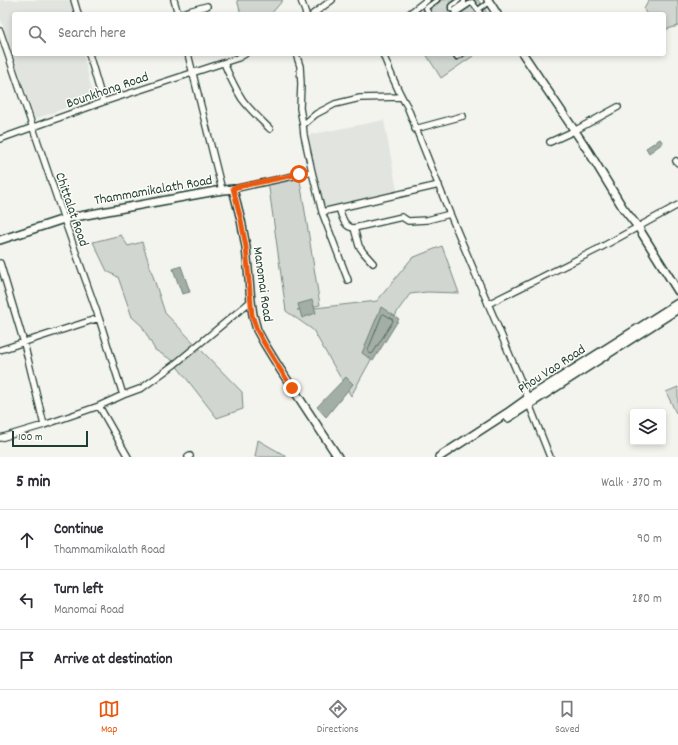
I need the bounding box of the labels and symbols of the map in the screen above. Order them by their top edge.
street label: Bounkhong Road [64,67,151,114]
route start [290,165,308,183]
street label: Chittalat Road [49,170,93,249]
street label: Thammamikalath Road [93,171,214,211]
street label: Manomai Road [247,245,277,323]
street label: Phou Vao Road [514,340,590,399]
route end [283,379,301,397]
scale bar [12,429,88,448]

